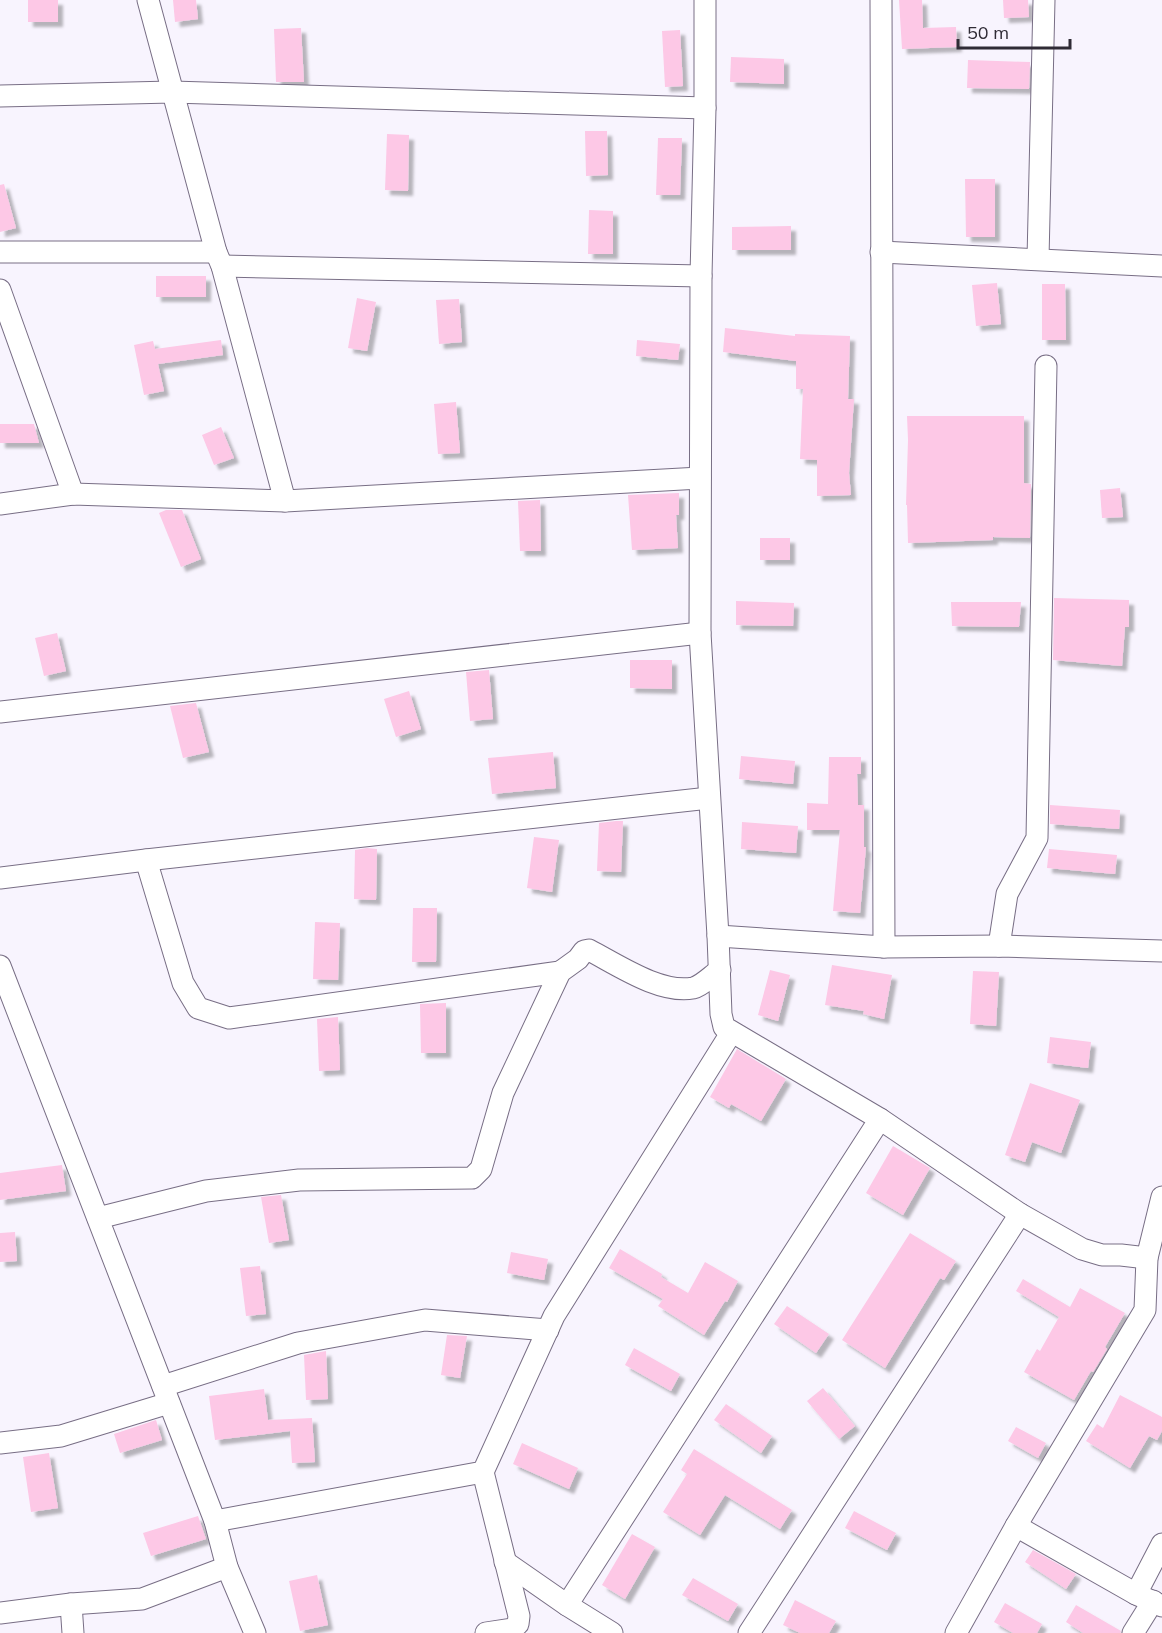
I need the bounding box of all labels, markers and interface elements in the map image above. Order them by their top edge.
scale bar [958,12,1070,50]
text: 50 m [967,21,1009,44]

